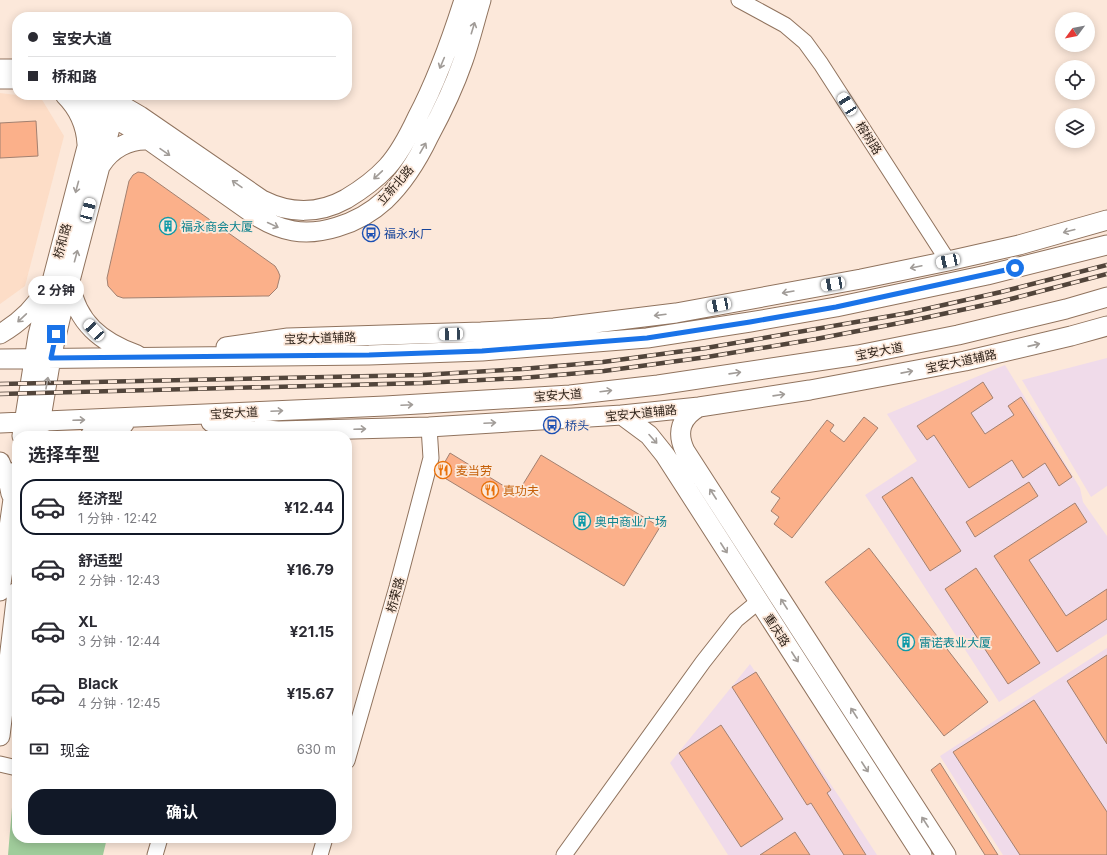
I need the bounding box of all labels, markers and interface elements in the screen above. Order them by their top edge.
north arrow [1055,12,1095,52]
map controls [1055,12,1095,148]
one-way arrow [470,22,477,35]
text: 宝安大道 [52,29,112,48]
one-way arrow [438,57,446,69]
button: locate [1055,60,1095,100]
text: 桥和路 [52,67,97,86]
car [835,91,859,117]
button: layers [1055,108,1095,148]
street label: 榕树路 [853,119,885,157]
one-way arrow [419,142,427,154]
one-way arrow [160,148,171,156]
street label: 立新北路 [374,162,416,208]
one-way arrow [373,170,383,180]
one-way arrow [73,180,80,193]
one-way arrow [232,180,243,188]
car [79,197,97,223]
building icon: 福永商会大厦 [158,216,178,236]
place label: 福永商会大厦 [181,219,253,234]
street label: 桥和路 [50,222,74,260]
one-way arrow [266,222,278,229]
bus stop icon: 福永水厂 [361,223,381,243]
place label: 福永水厂 [384,226,432,241]
one-way arrow [1063,228,1076,235]
one-way arrow [73,250,80,263]
car [935,253,961,269]
route start [1006,259,1024,277]
one-way arrow [910,264,923,272]
callout: 2 分钟 [28,276,84,304]
car [820,276,846,292]
text: 2 分钟 [37,282,75,298]
one-way arrow [782,288,795,296]
car [706,297,732,313]
one-way arrow [654,311,667,319]
one-way arrow [17,313,27,322]
car [81,317,107,343]
route end [47,325,65,343]
car [439,328,463,340]
street label: 宝安大道辅路 [284,329,356,347]
street label: 宝安大道 [854,339,904,363]
one-way arrow [1027,340,1040,348]
street label: 宝安大道辅路 [924,346,998,376]
one-way arrow [900,368,913,376]
one-way arrow [728,369,741,377]
one-way arrow [43,376,51,389]
street label: 宝安大道 [534,386,582,404]
one-way arrow [599,387,612,395]
one-way arrow [772,391,785,399]
one-way arrow [400,401,413,408]
street label: 宝安大道辅路 [604,402,678,424]
street label: 宝安大道 [210,404,258,422]
one-way arrow [270,407,283,415]
bus stop icon: 桥头 [542,415,562,435]
one-way arrow [72,416,85,423]
place label: 桥头 [565,418,589,433]
one-way arrow [483,420,496,427]
one-way arrow [353,425,366,433]
one-way arrow [648,434,657,445]
text: 选择车型 [28,444,100,465]
restaurant icon: 麦当劳 [433,460,453,480]
place label: 麦当劳 [456,463,492,478]
restaurant icon: 真功夫 [480,480,500,500]
place label: 真功夫 [503,483,539,498]
icon: car [30,489,66,525]
text: 经济型 [78,489,123,508]
one-way arrow [709,489,717,500]
text: ¥12.44 [284,498,334,517]
text: 1 分钟 · 12:42 [78,510,157,526]
building icon: 奥中商业广场 [572,511,592,531]
place label: 奥中商业广场 [595,514,667,529]
one-way arrow [720,542,728,553]
icon: car [30,551,66,587]
text: 舒适型 [78,551,123,570]
text: ¥16.79 [287,560,334,579]
text: 2 分钟 · 12:43 [78,572,160,588]
street label: 桥荣路 [383,576,407,614]
one-way arrow [779,598,787,610]
street label: 重庆路 [761,611,793,649]
text: XL [78,612,98,631]
icon: car [30,613,66,649]
text: ¥21.15 [290,622,334,641]
building icon: 雷诺表业大厦 [896,632,916,652]
text: 3 分钟 · 12:44 [78,633,161,649]
place label: 雷诺表业大厦 [919,635,991,650]
one-way arrow [791,651,799,663]
text: Black [78,674,118,693]
icon: car [30,675,66,711]
text: ¥15.67 [287,684,334,703]
text: 4 分钟 · 12:45 [78,695,160,711]
one-way arrow [850,708,858,719]
icon: cash [28,738,50,760]
text: 现金 [60,741,90,760]
text: 630 m [297,741,336,757]
one-way arrow [861,761,869,772]
button: 确认 [28,789,336,835]
one-way arrow [920,816,928,828]

